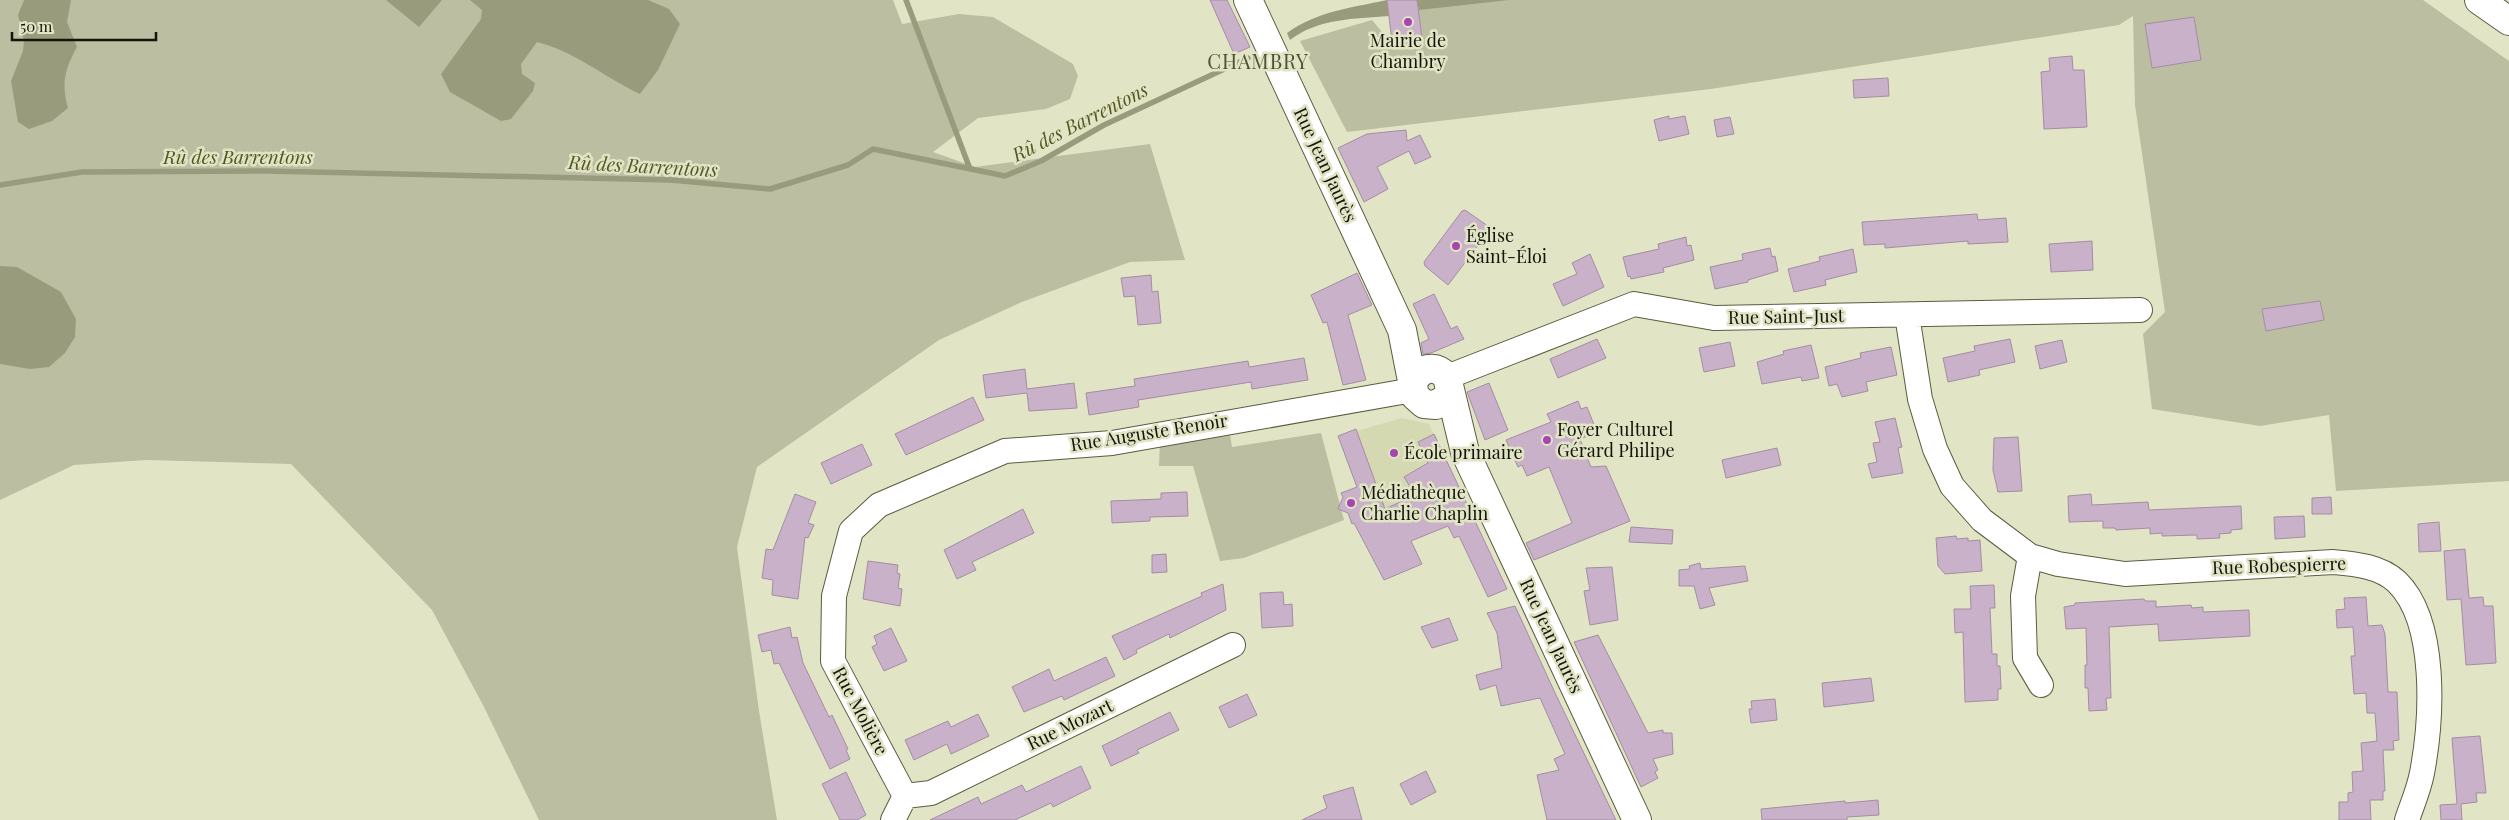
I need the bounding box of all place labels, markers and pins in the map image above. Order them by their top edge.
marker: Mairie de Chambry [1402,16,1414,28]
place label: Mairie de Chambry [1370,28,1446,73]
place label: Église Saint-Éloi [1466,223,1547,268]
marker: Église Saint-Éloi [1450,240,1462,252]
place label: Foyer Culturel Gérard Philipe [1557,417,1675,462]
marker: Foyer Culturel Gérard Philipe [1541,434,1553,446]
place label: École primaire [1404,440,1523,464]
marker: École primaire [1388,447,1400,459]
place label: Médiathèque Charlie Chaplin [1361,480,1488,525]
marker: Médiathèque Charlie Chaplin [1345,497,1357,509]

